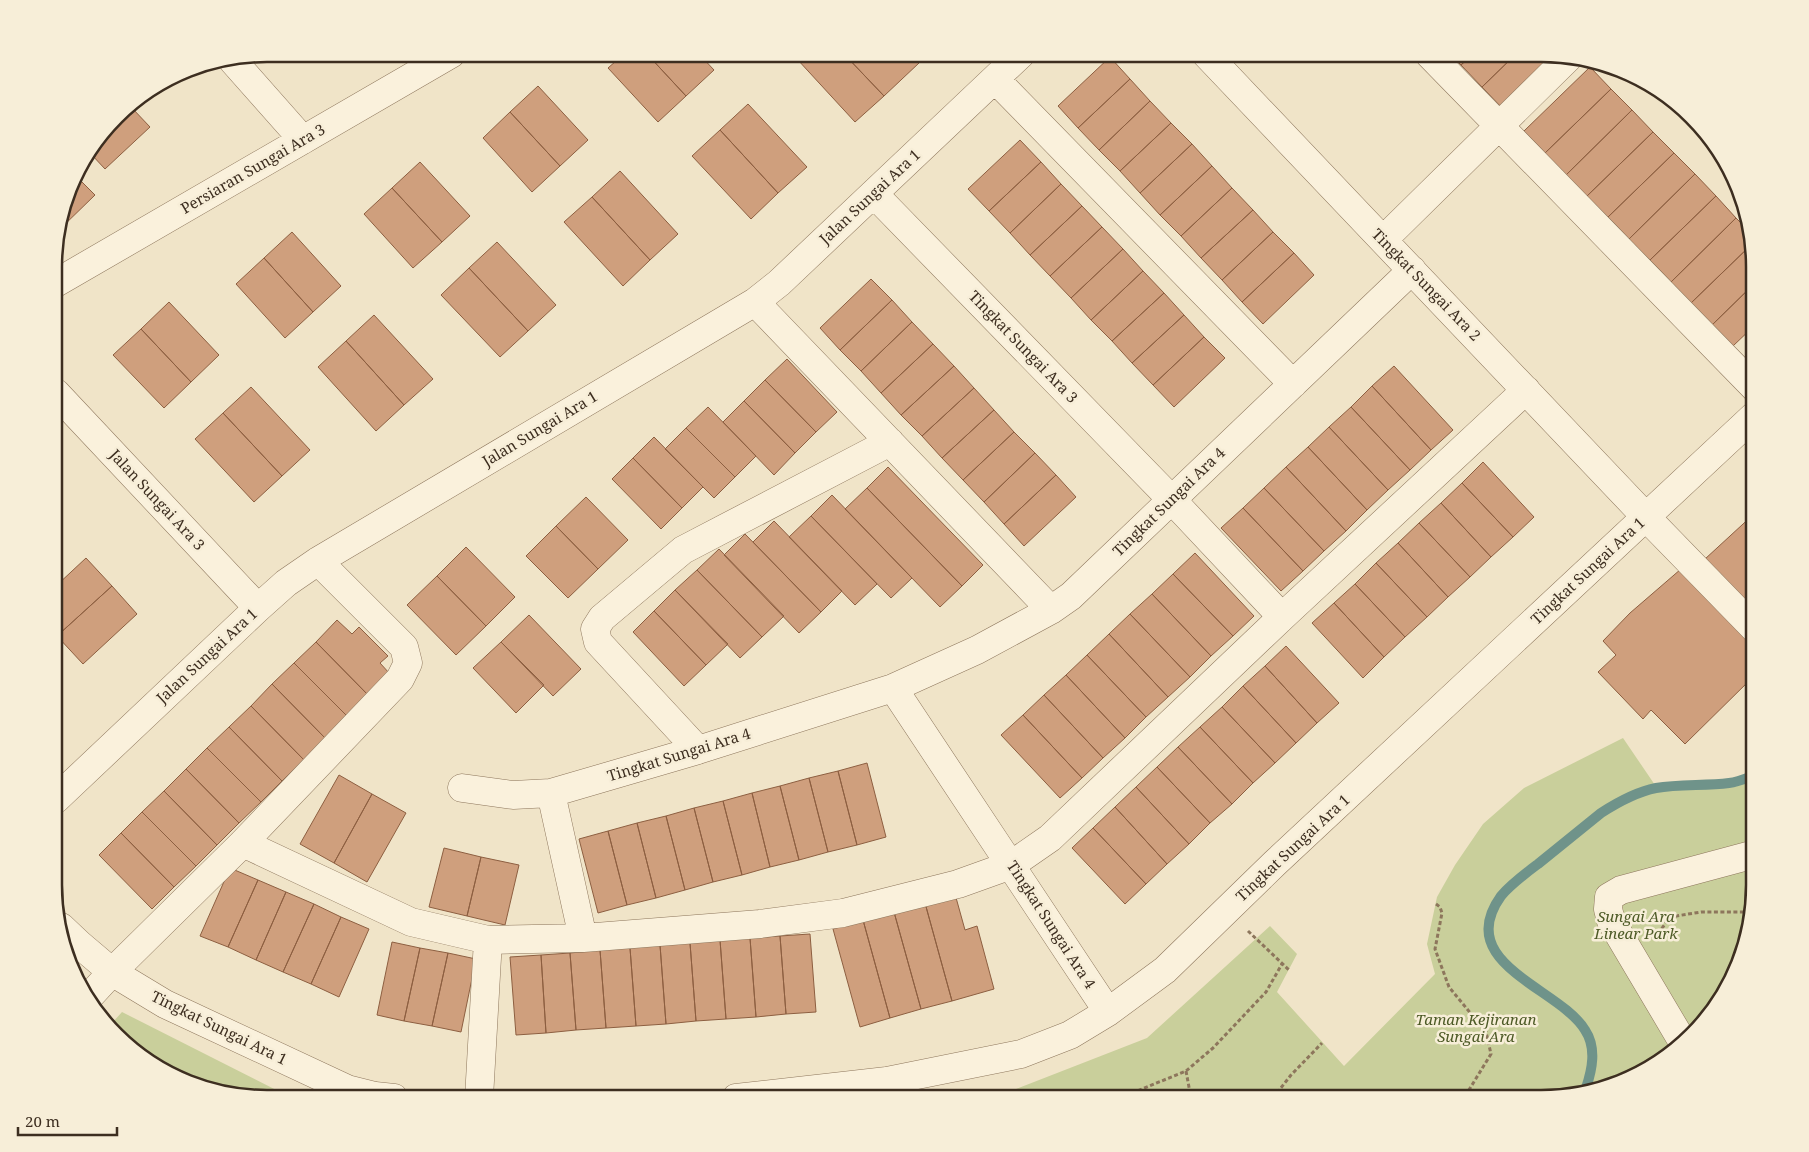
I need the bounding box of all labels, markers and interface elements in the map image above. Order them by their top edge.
street label: Persiaran Sungai Ara 3 [177,119,328,218]
street label: Jalan Sungai Ara 1 [814,144,924,249]
street label: Tingkat Sungai Ara 2 [1368,224,1486,345]
street label: Tingkat Sungai Ara 3 [965,286,1083,407]
street label: Jalan Sungai Ara 1 [477,386,601,471]
street label: Tingkat Sungai Ara 4 [1108,442,1229,560]
street label: Jalan Sungai Ara 3 [105,444,210,554]
street label: Tingkat Sungai Ara 1 [1526,512,1649,628]
street label: Jalan Sungai Ara 1 [151,603,261,708]
street label: Tingkat Sungai Ara 4 [605,723,753,785]
street label: Tingkat Sungai Ara 1 [1231,789,1354,905]
street label: Tingkat Sungai Ara 4 [1003,857,1101,993]
park label: Sungai Ara Linear Park [1593,906,1678,943]
street label: Tingkat Sungai Ara 1 [148,985,291,1069]
park label: Taman Kejiranan Sungai Ara [1415,1009,1537,1046]
scale bar [18,1104,116,1136]
text: 20 m [25,1111,60,1131]

